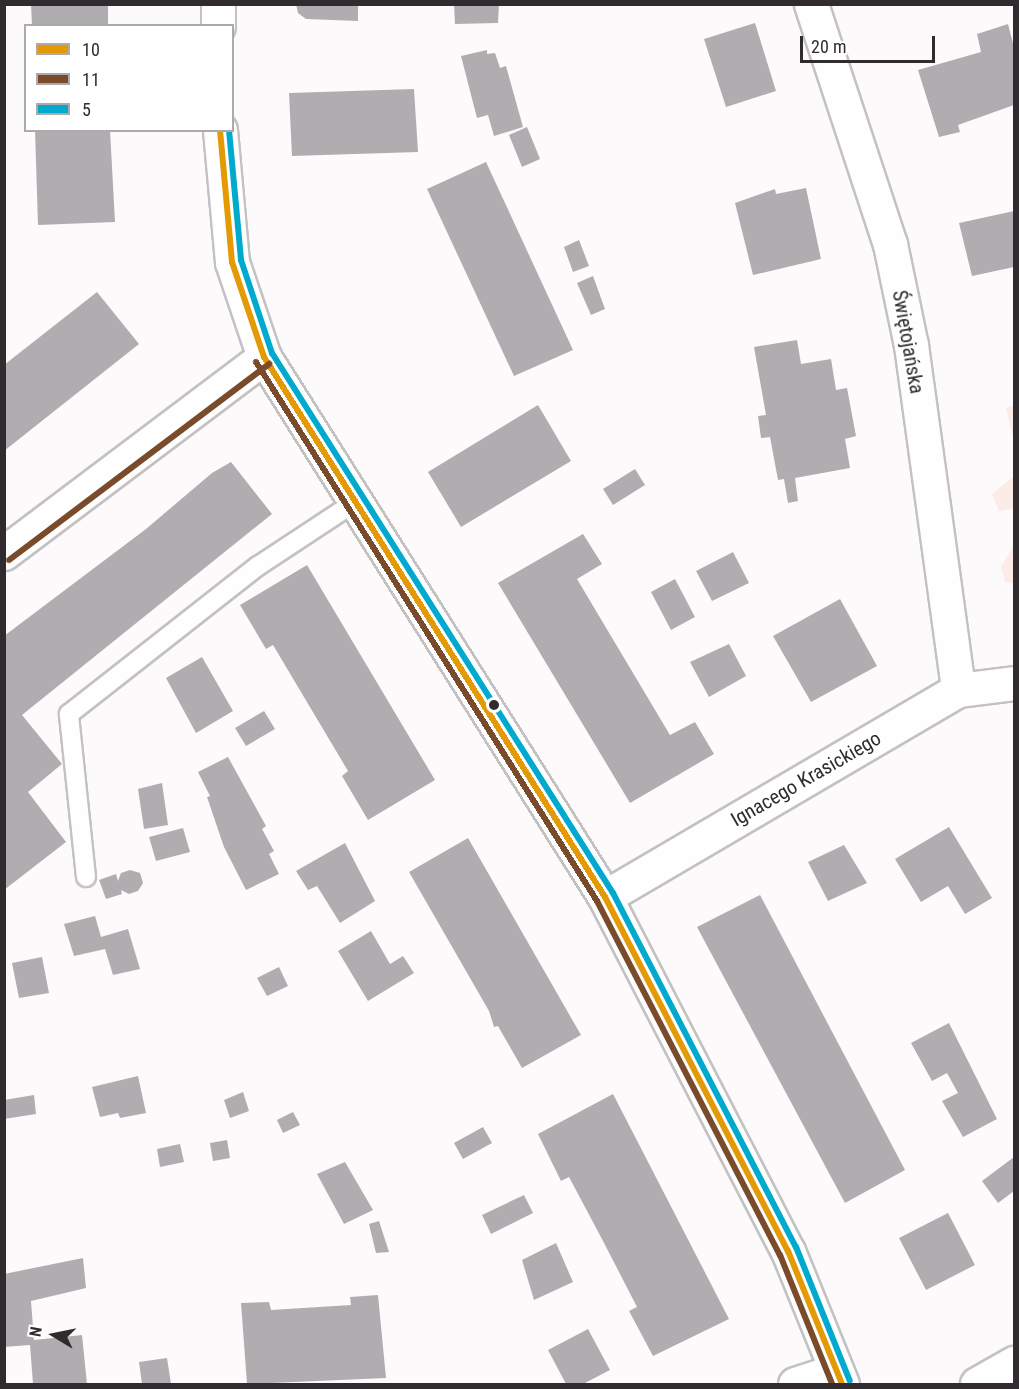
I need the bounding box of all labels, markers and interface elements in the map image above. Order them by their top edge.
legend [24,24,234,132]
scale bar [803,24,938,62]
text: 20 m [811,36,846,57]
text: 10 [82,39,100,60]
text: 11 [82,69,100,90]
text: 5 [82,99,91,120]
street label: Świętojańska [887,288,929,396]
unlabelled marker [488,699,500,711]
street label: Ignacego Krasickiego [727,726,885,832]
north arrow [24,1305,84,1365]
text: N [26,1325,46,1338]

